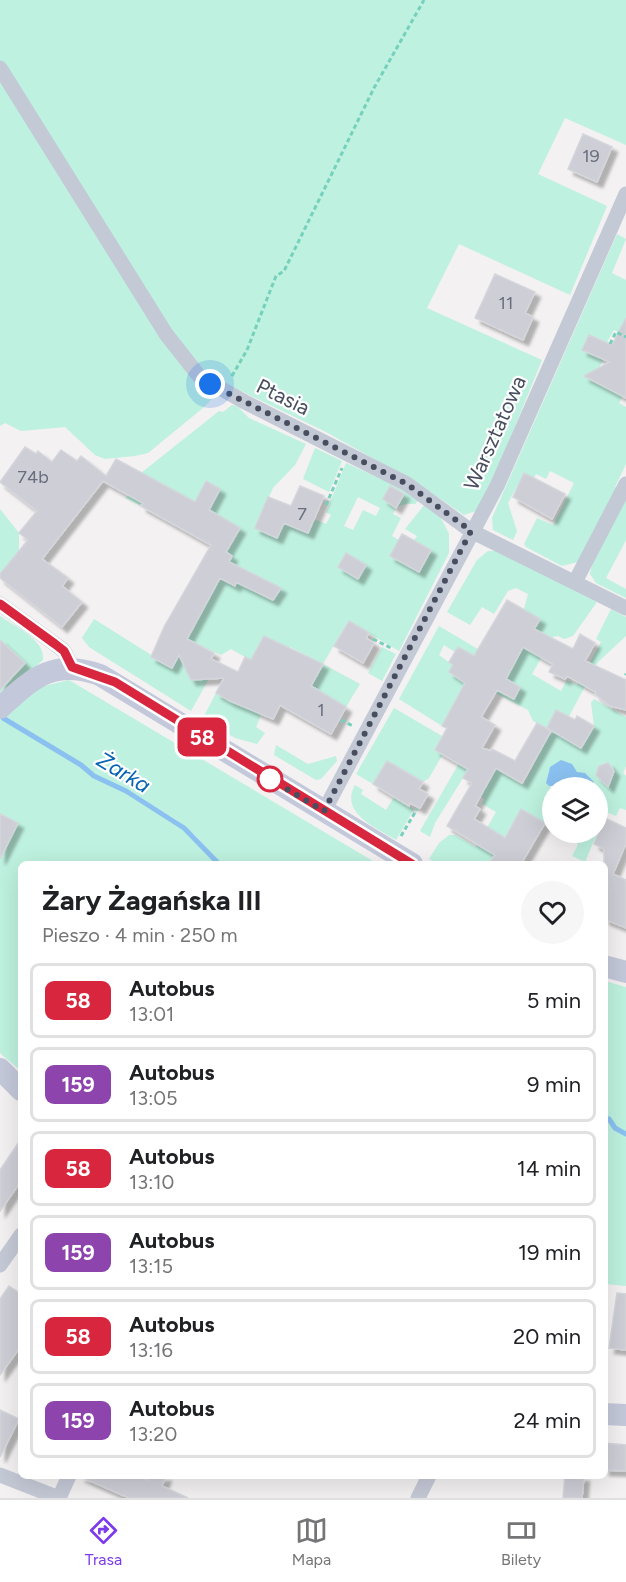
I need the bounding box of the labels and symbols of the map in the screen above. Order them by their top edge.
house number: 19 [582,145,600,167]
house number: 11 [499,292,513,314]
your location [195,369,225,399]
street label: Warsztatowa [458,372,531,494]
street label: Ptasia [253,373,314,420]
house number: 74b [17,466,49,488]
house number: 7 [297,503,307,525]
house number: 1 [317,699,325,721]
line badge: 58 [175,718,229,756]
water label: Żarka [92,746,156,799]
unlabelled marker [257,766,283,792]

